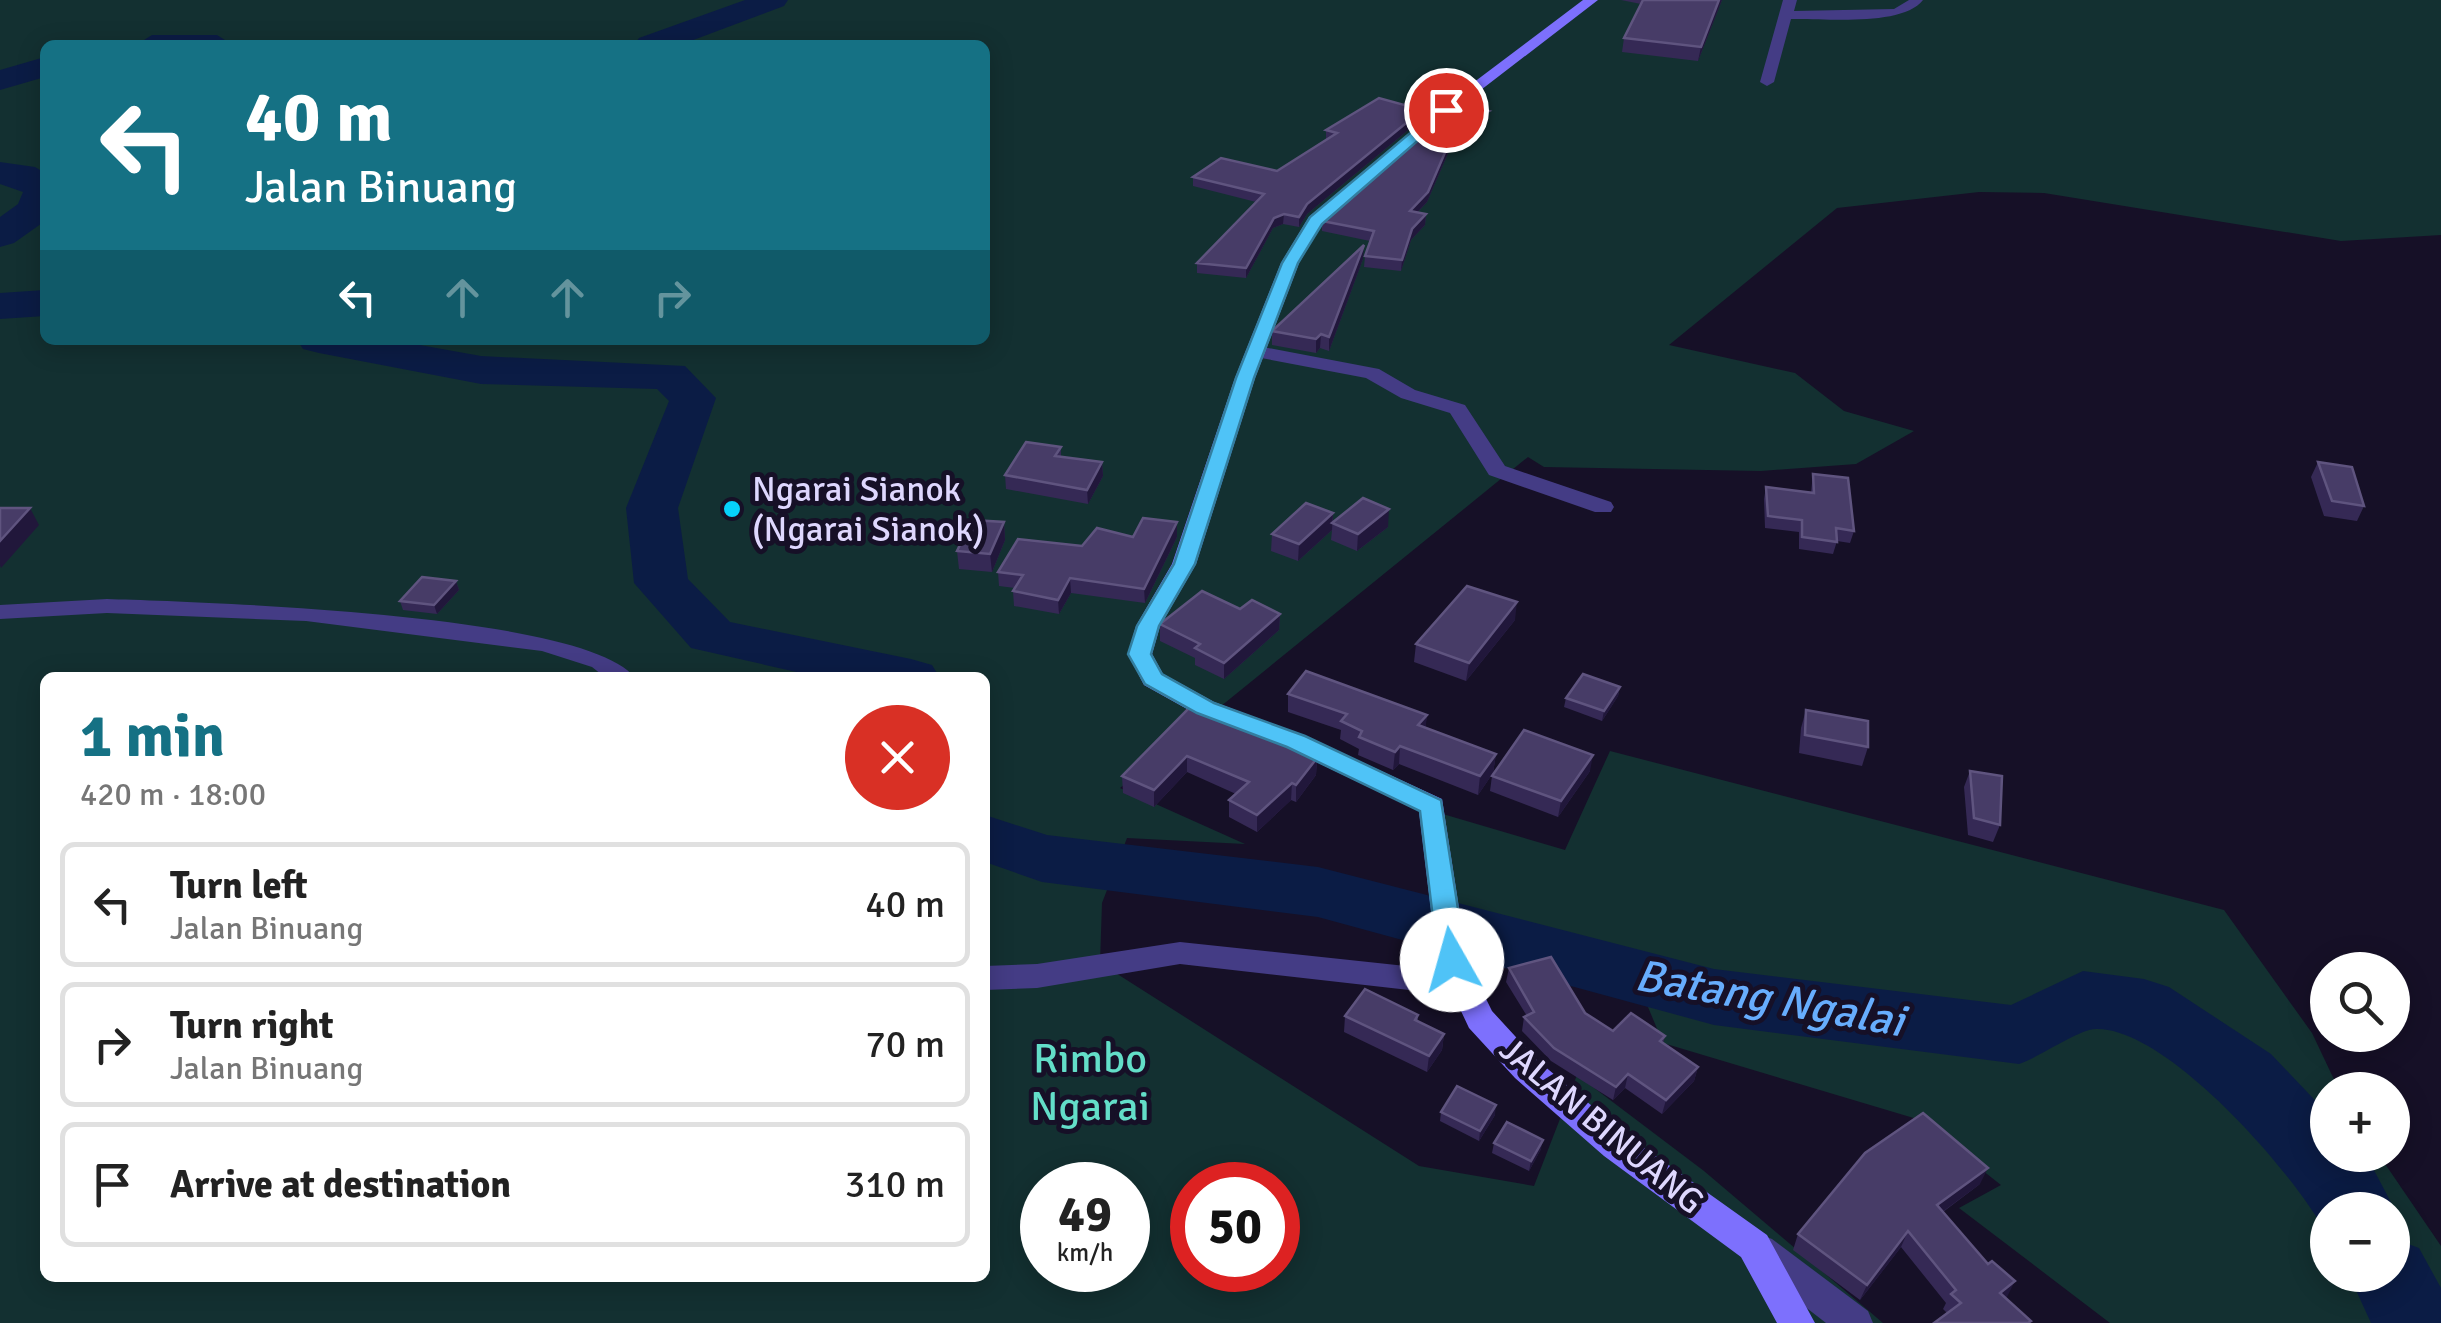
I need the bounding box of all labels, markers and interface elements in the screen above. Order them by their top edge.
pin [1404,68,1489,153]
text: 40 m [245,74,393,160]
icon: left [80,80,210,210]
icon: arrive [1419,83,1474,138]
text: Jalan Binuang [245,160,517,215]
icon: left [330,270,385,325]
icon: ahead [435,270,490,325]
icon: ahead [540,270,595,325]
icon: right [645,270,700,325]
place label: Ngarai Sianok (Ngarai Sianok) [752,468,984,551]
marker: Ngarai Sianok (Ngarai Sianok) [721,498,743,520]
text: 1 min [80,700,225,774]
button: close [845,705,950,810]
text: 420 m · 18:00 [80,775,266,814]
text: Turn left [170,862,308,909]
icon: left [85,877,140,932]
text: 40 m [865,881,945,928]
position arrow [1400,908,1504,1012]
text: Jalan Binuang [170,909,363,948]
water label: Batang Ngalai [1631,948,1912,1050]
map controls [2310,952,2410,1292]
button: search [2310,952,2410,1052]
text: Turn right [170,1002,334,1049]
icon: right [85,1017,140,1072]
text: 70 m [865,1021,945,1068]
street label: JALAN BINUANG [1491,1028,1712,1223]
park label: Rimbo Ngarai [1030,1033,1150,1132]
text: Jalan Binuang [170,1049,363,1088]
button: + [2310,1072,2410,1172]
icon: arrive [85,1157,140,1212]
text: Arrive at destination [170,1161,511,1208]
text: 310 m [845,1161,945,1208]
speed limit sign: 50 [1170,1162,1300,1292]
text: 49 [1058,1184,1112,1246]
button: − [2310,1192,2410,1292]
text: km/h [1057,1237,1113,1268]

